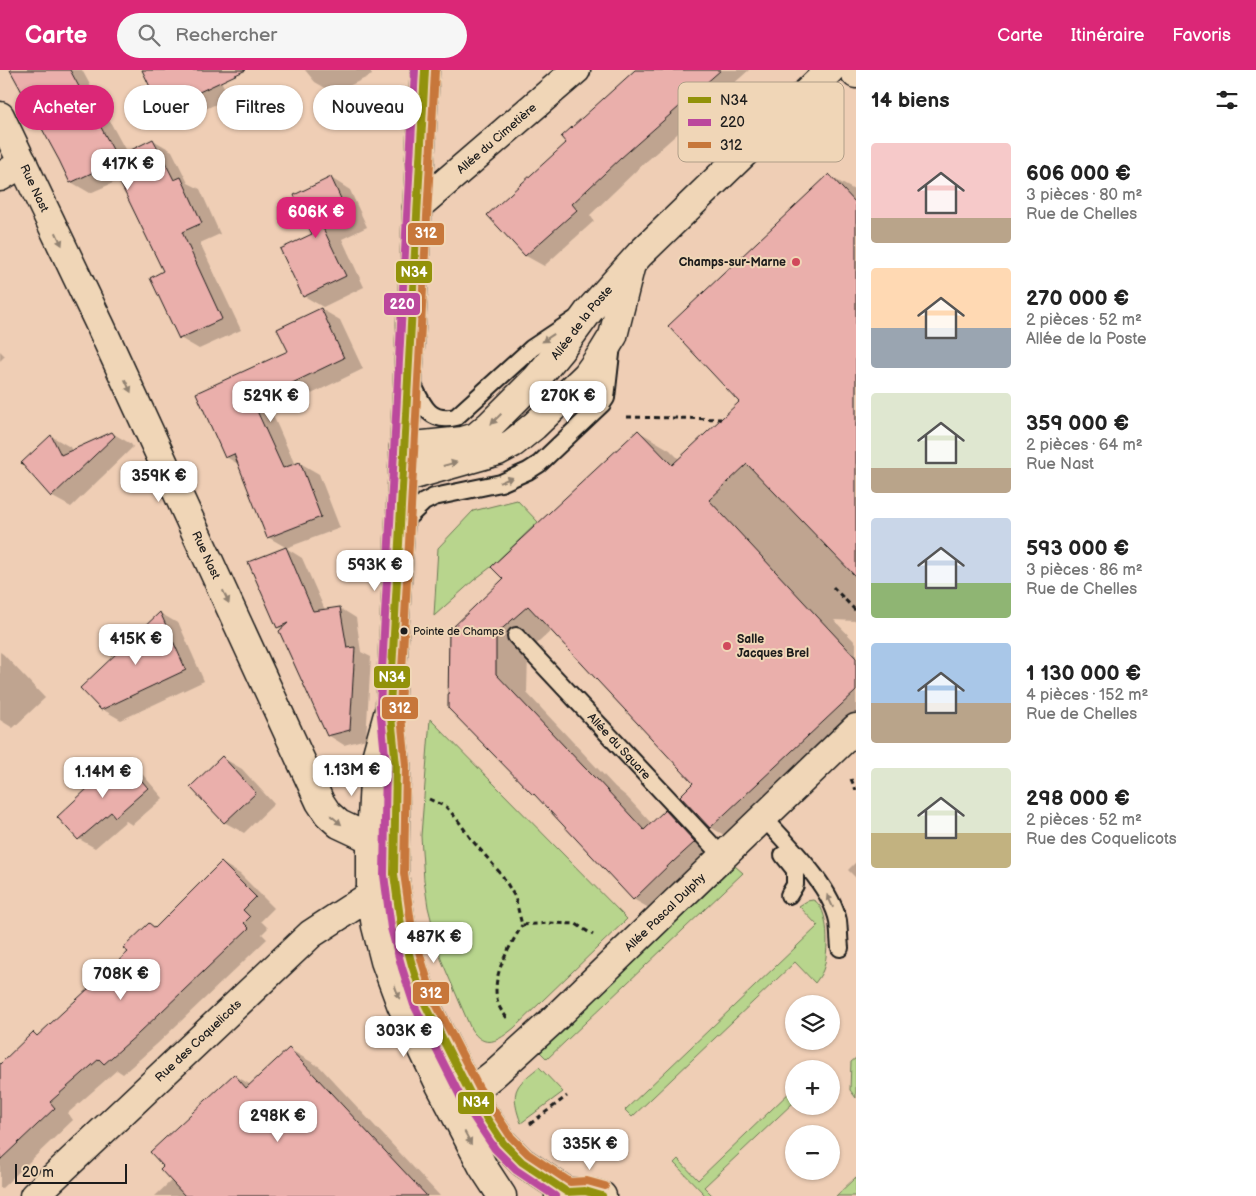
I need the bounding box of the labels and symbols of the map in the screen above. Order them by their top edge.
legend [678,82,844,162]
text: N34 [720,92,748,109]
street label: Allée du Cimetière [454,100,540,177]
text: 220 [720,114,745,131]
text: 312 [720,137,743,154]
pin: 417K € [87,148,169,191]
street label: Rue Nast [16,162,52,215]
pin: 606K € [275,196,357,239]
line badge: 312 [407,222,445,246]
text: 312 [415,225,438,242]
one-way arrow [55,232,63,246]
place label: Champs-sur-Marne [679,255,786,270]
marker: Champs-sur-Marne [790,256,802,268]
line badge: N34 [395,260,433,284]
text: N34 [401,264,428,281]
street label: Allée de la Poste [548,283,616,363]
line badge: 220 [383,292,421,316]
text: 220 [389,296,415,313]
one-way arrow [541,333,555,343]
one-way arrow [125,379,133,393]
pin: 529K € [230,380,312,423]
pin: 270K € [527,380,609,423]
one-way arrow [490,413,502,425]
pin: 359K € [118,460,200,503]
one-way arrow [442,460,457,468]
one-way arrow [499,476,513,484]
street label: Rue Nast [188,529,223,582]
pin: 593K € [334,550,416,592]
one-way arrow [222,590,230,604]
pin: 415K € [95,624,177,666]
place label: Pointe de Champs [413,625,504,638]
marker: Pointe de Champs [399,626,409,636]
place label: Salle Jacques Brel [737,632,809,661]
marker: Salle Jacques Brel [721,640,733,652]
line badge: N34 [373,665,411,689]
text: N34 [379,669,406,686]
line badge: 312 [381,696,419,720]
text: 312 [389,700,412,717]
street label: Allée du Square [584,710,654,783]
pin: 1.13M € [306,754,398,797]
pin: 1.14M € [57,756,149,799]
one-way arrow [329,815,342,826]
street label: Allée Pascal Dulphy [622,870,709,955]
one-way arrow [825,894,833,908]
pin: 487K € [393,922,475,964]
pin: 708K € [80,958,162,1001]
line badge: 312 [412,981,450,1005]
one-way arrow [394,985,401,1000]
text: 312 [420,985,443,1002]
street label: Rue des Coquelicots [152,997,245,1085]
pin: 303K € [363,1016,445,1058]
line badge: N34 [457,1091,495,1115]
text: N34 [463,1094,490,1111]
pin: 298K € [237,1100,319,1143]
pin: 335K € [549,1128,631,1171]
one-way arrow [464,1131,472,1146]
scale bar [15,1161,128,1184]

